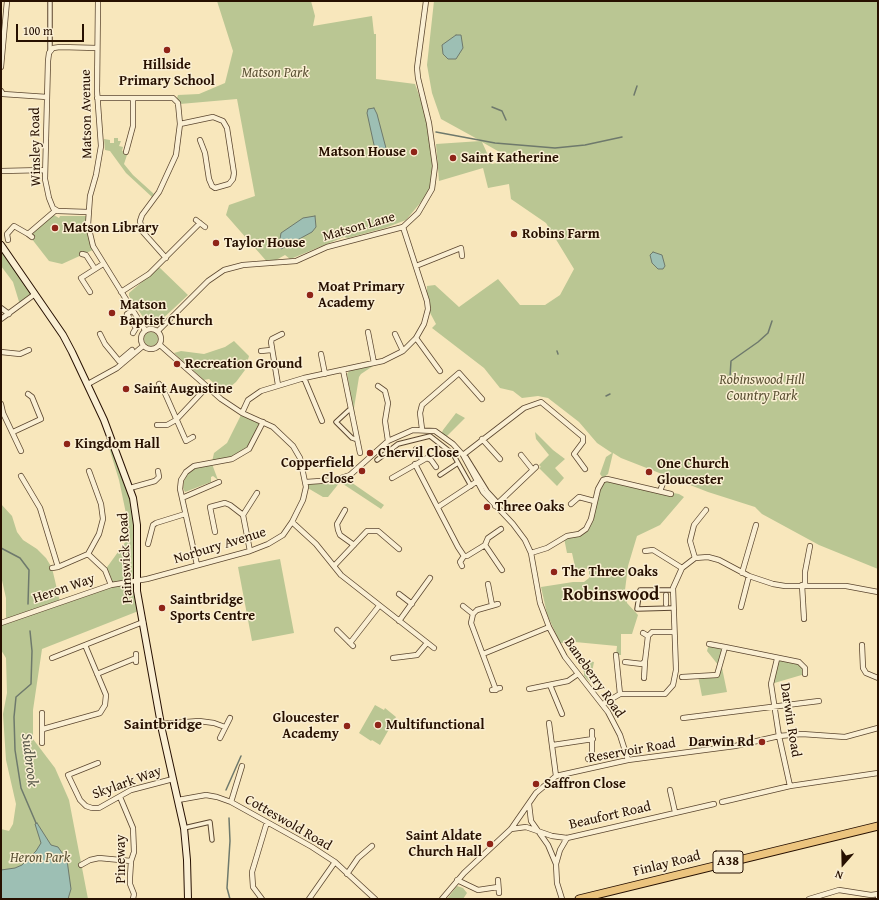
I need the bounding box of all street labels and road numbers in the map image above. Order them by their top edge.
street label: Matson Avenue [78,69,96,159]
street label: Winsley Road [27,107,45,187]
street label: Matson Lane [321,209,397,245]
street label: Painswick Road [115,512,137,604]
street label: Norbury Avenue [172,524,268,568]
street label: Heron Way [31,571,97,607]
street label: Baneberry Road [560,635,628,721]
street label: Darwin Road [776,682,804,758]
street label: Reservoir Road [587,735,677,767]
street label: Skylark Way [90,763,164,803]
street label: Cotteswold Road [242,791,334,855]
street label: Beaufort Road [567,798,653,834]
street label: Pineway [113,834,129,884]
street label: Finlay Road [632,848,702,880]
road number: A38 [713,851,743,873]

